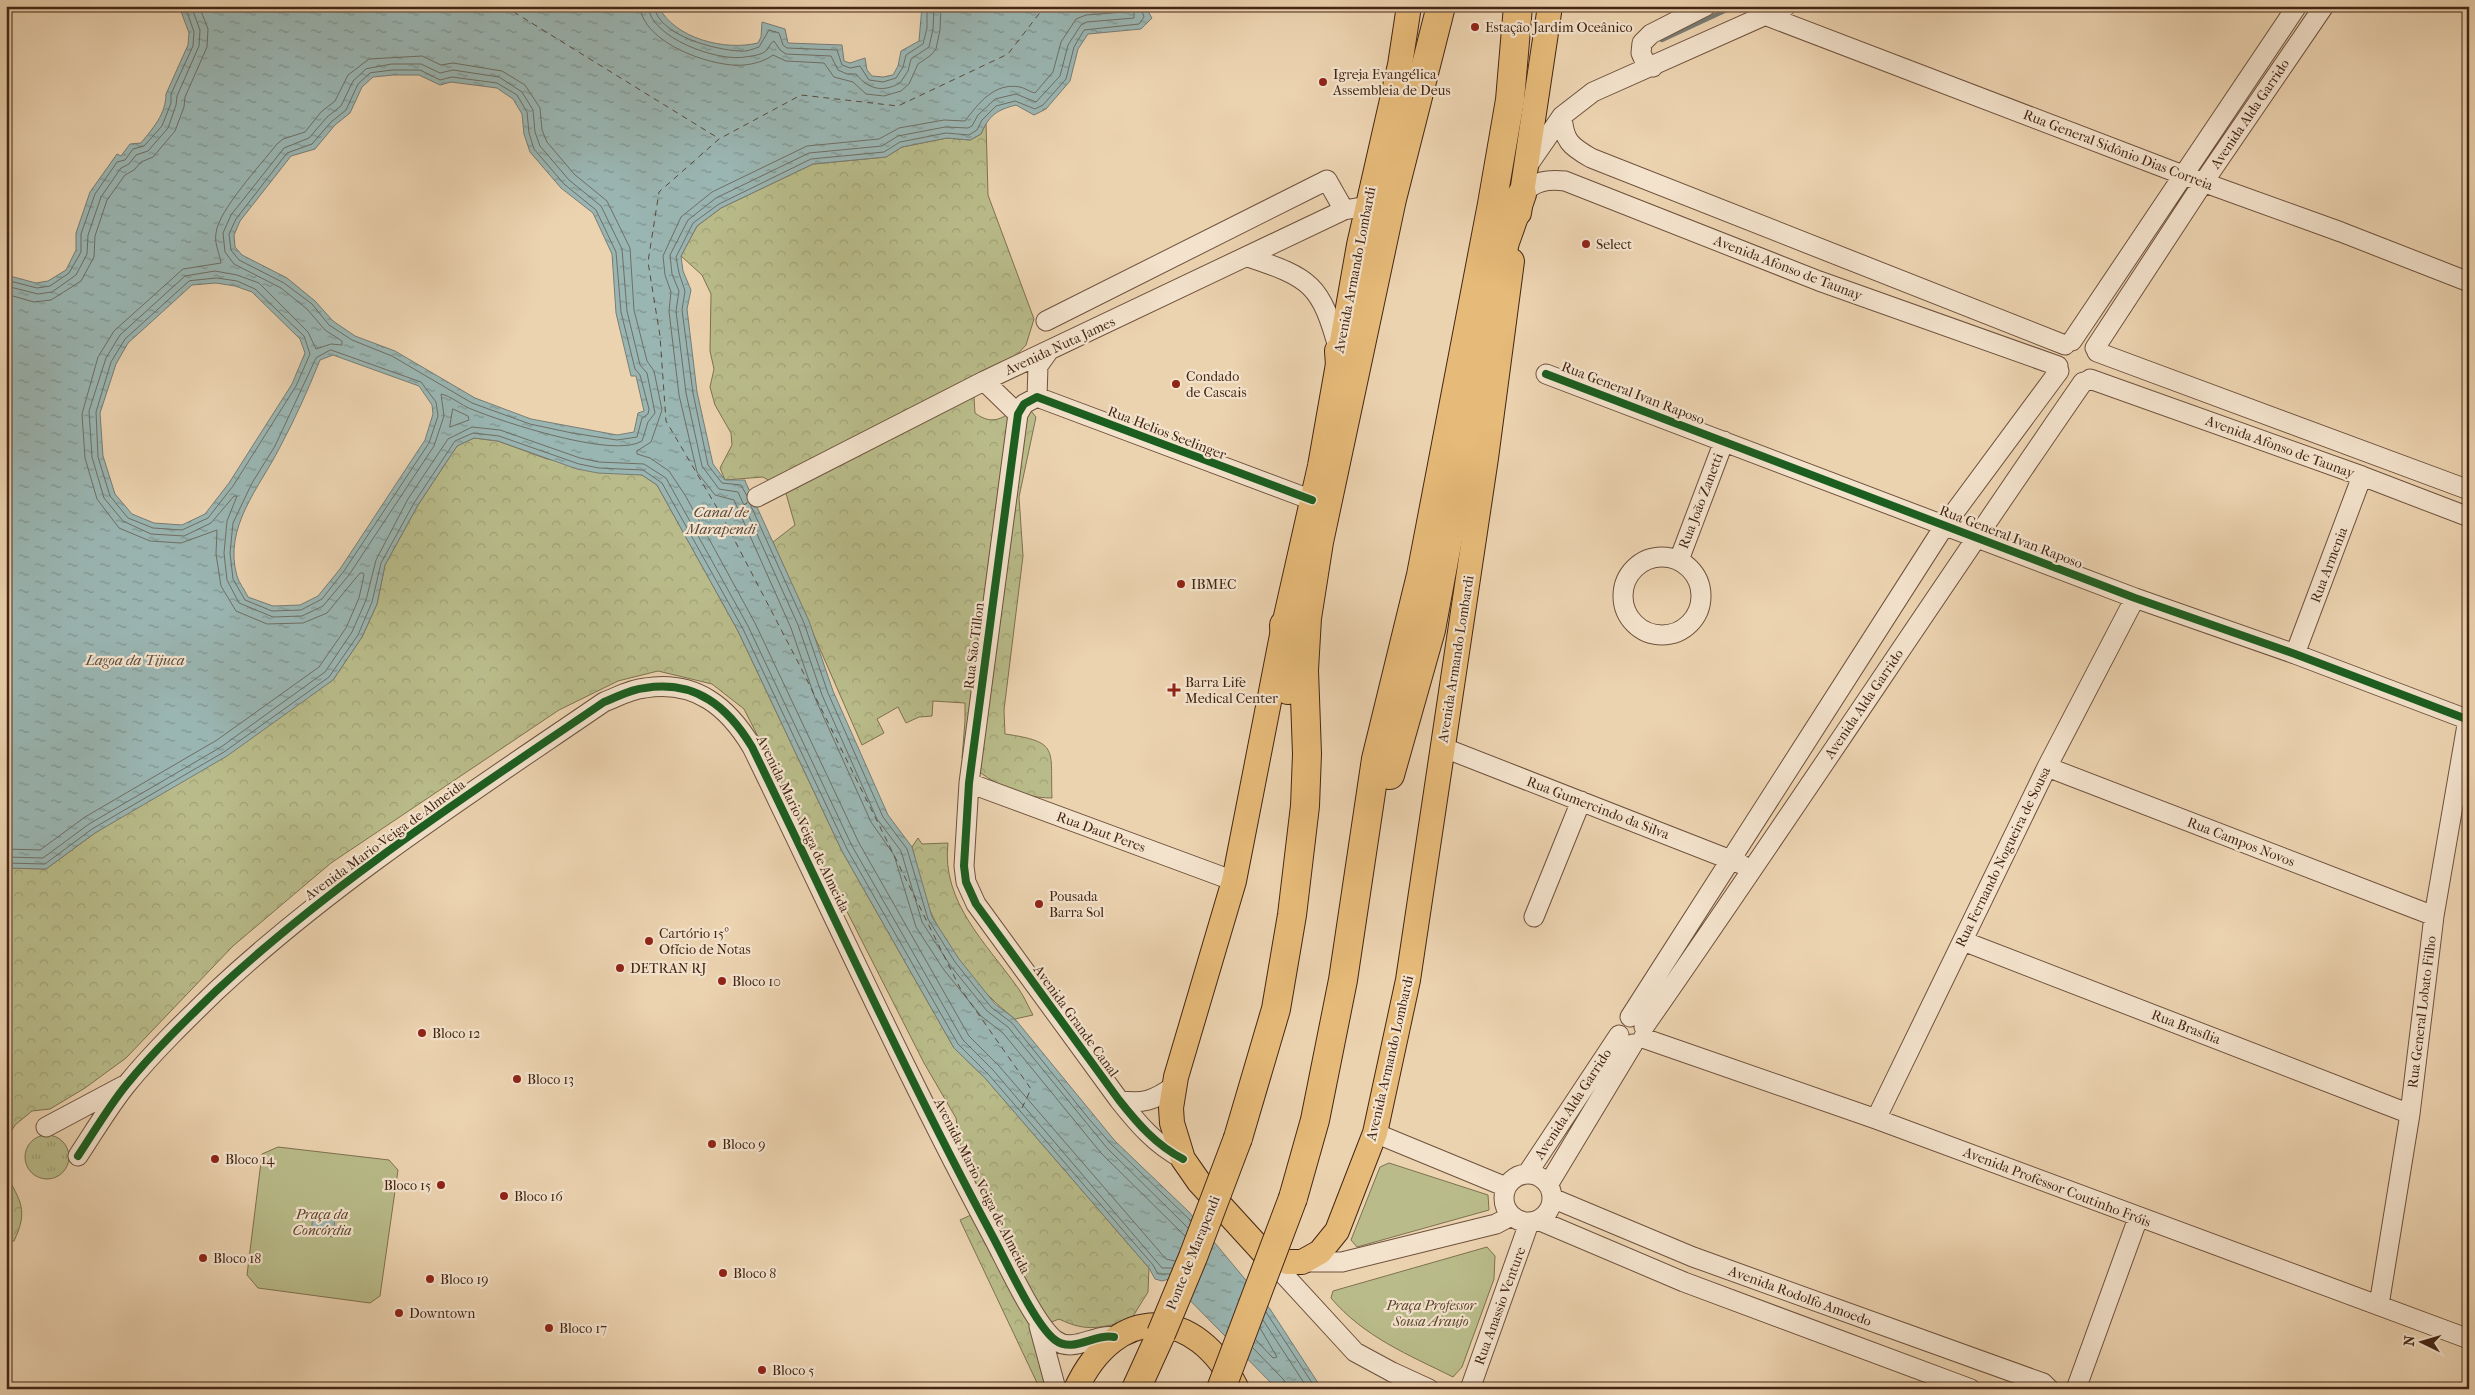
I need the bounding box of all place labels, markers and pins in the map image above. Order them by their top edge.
place label: Estação Jardim Oceânico [1485,19,1633,36]
marker: Estação Jardim Oceânico [1469,21,1481,33]
place label: Igreja Evangélica Assembleia de Deus [1332,66,1451,99]
marker: Igreja Evangélica Assembleia de Deus [1317,76,1329,88]
place label: Select [1596,236,1632,253]
marker: Select [1580,238,1592,250]
place label: Condado de Cascais [1186,368,1247,401]
marker: Condado de Cascais [1170,378,1182,390]
place label: IBMEC [1191,576,1236,593]
marker: IBMEC [1175,578,1187,590]
place label: Barra Life Medical Center [1185,674,1278,707]
marker: Barra Life Medical Center [1167,683,1181,697]
place label: Pousada Barra Sol [1049,888,1104,921]
marker: Pousada Barra Sol [1033,898,1045,910]
place label: Cartório 15º Ofício de Notas [659,925,751,958]
marker: Cartório 15º Ofício de Notas [643,935,655,947]
place label: DETRAN RJ [630,960,706,977]
marker: DETRAN RJ [614,962,626,974]
place label: Bloco 10 [732,973,781,990]
marker: Bloco 10 [716,975,728,987]
place label: Bloco 12 [432,1025,480,1042]
marker: Bloco 12 [416,1027,428,1039]
place label: Bloco 13 [527,1071,574,1088]
marker: Bloco 13 [511,1073,523,1085]
place label: Bloco 9 [722,1136,766,1153]
marker: Bloco 9 [706,1138,718,1150]
place label: Bloco 14 [225,1151,275,1168]
marker: Bloco 14 [209,1153,221,1165]
place label: Bloco 15 [384,1177,431,1194]
marker: Bloco 15 [435,1179,447,1191]
place label: Bloco 16 [514,1188,563,1205]
marker: Bloco 16 [498,1190,510,1202]
place label: Bloco 18 [213,1250,261,1267]
marker: Bloco 18 [197,1252,209,1264]
place label: Bloco 8 [733,1265,776,1282]
marker: Bloco 8 [717,1267,729,1279]
place label: Bloco 19 [440,1271,489,1288]
marker: Bloco 19 [424,1273,436,1285]
place label: Downtown [409,1305,475,1322]
marker: Downtown [393,1307,405,1319]
place label: Bloco 17 [559,1320,607,1337]
marker: Bloco 17 [543,1322,555,1334]
place label: Bloco 5 [772,1362,814,1379]
marker: Bloco 5 [756,1364,768,1376]

